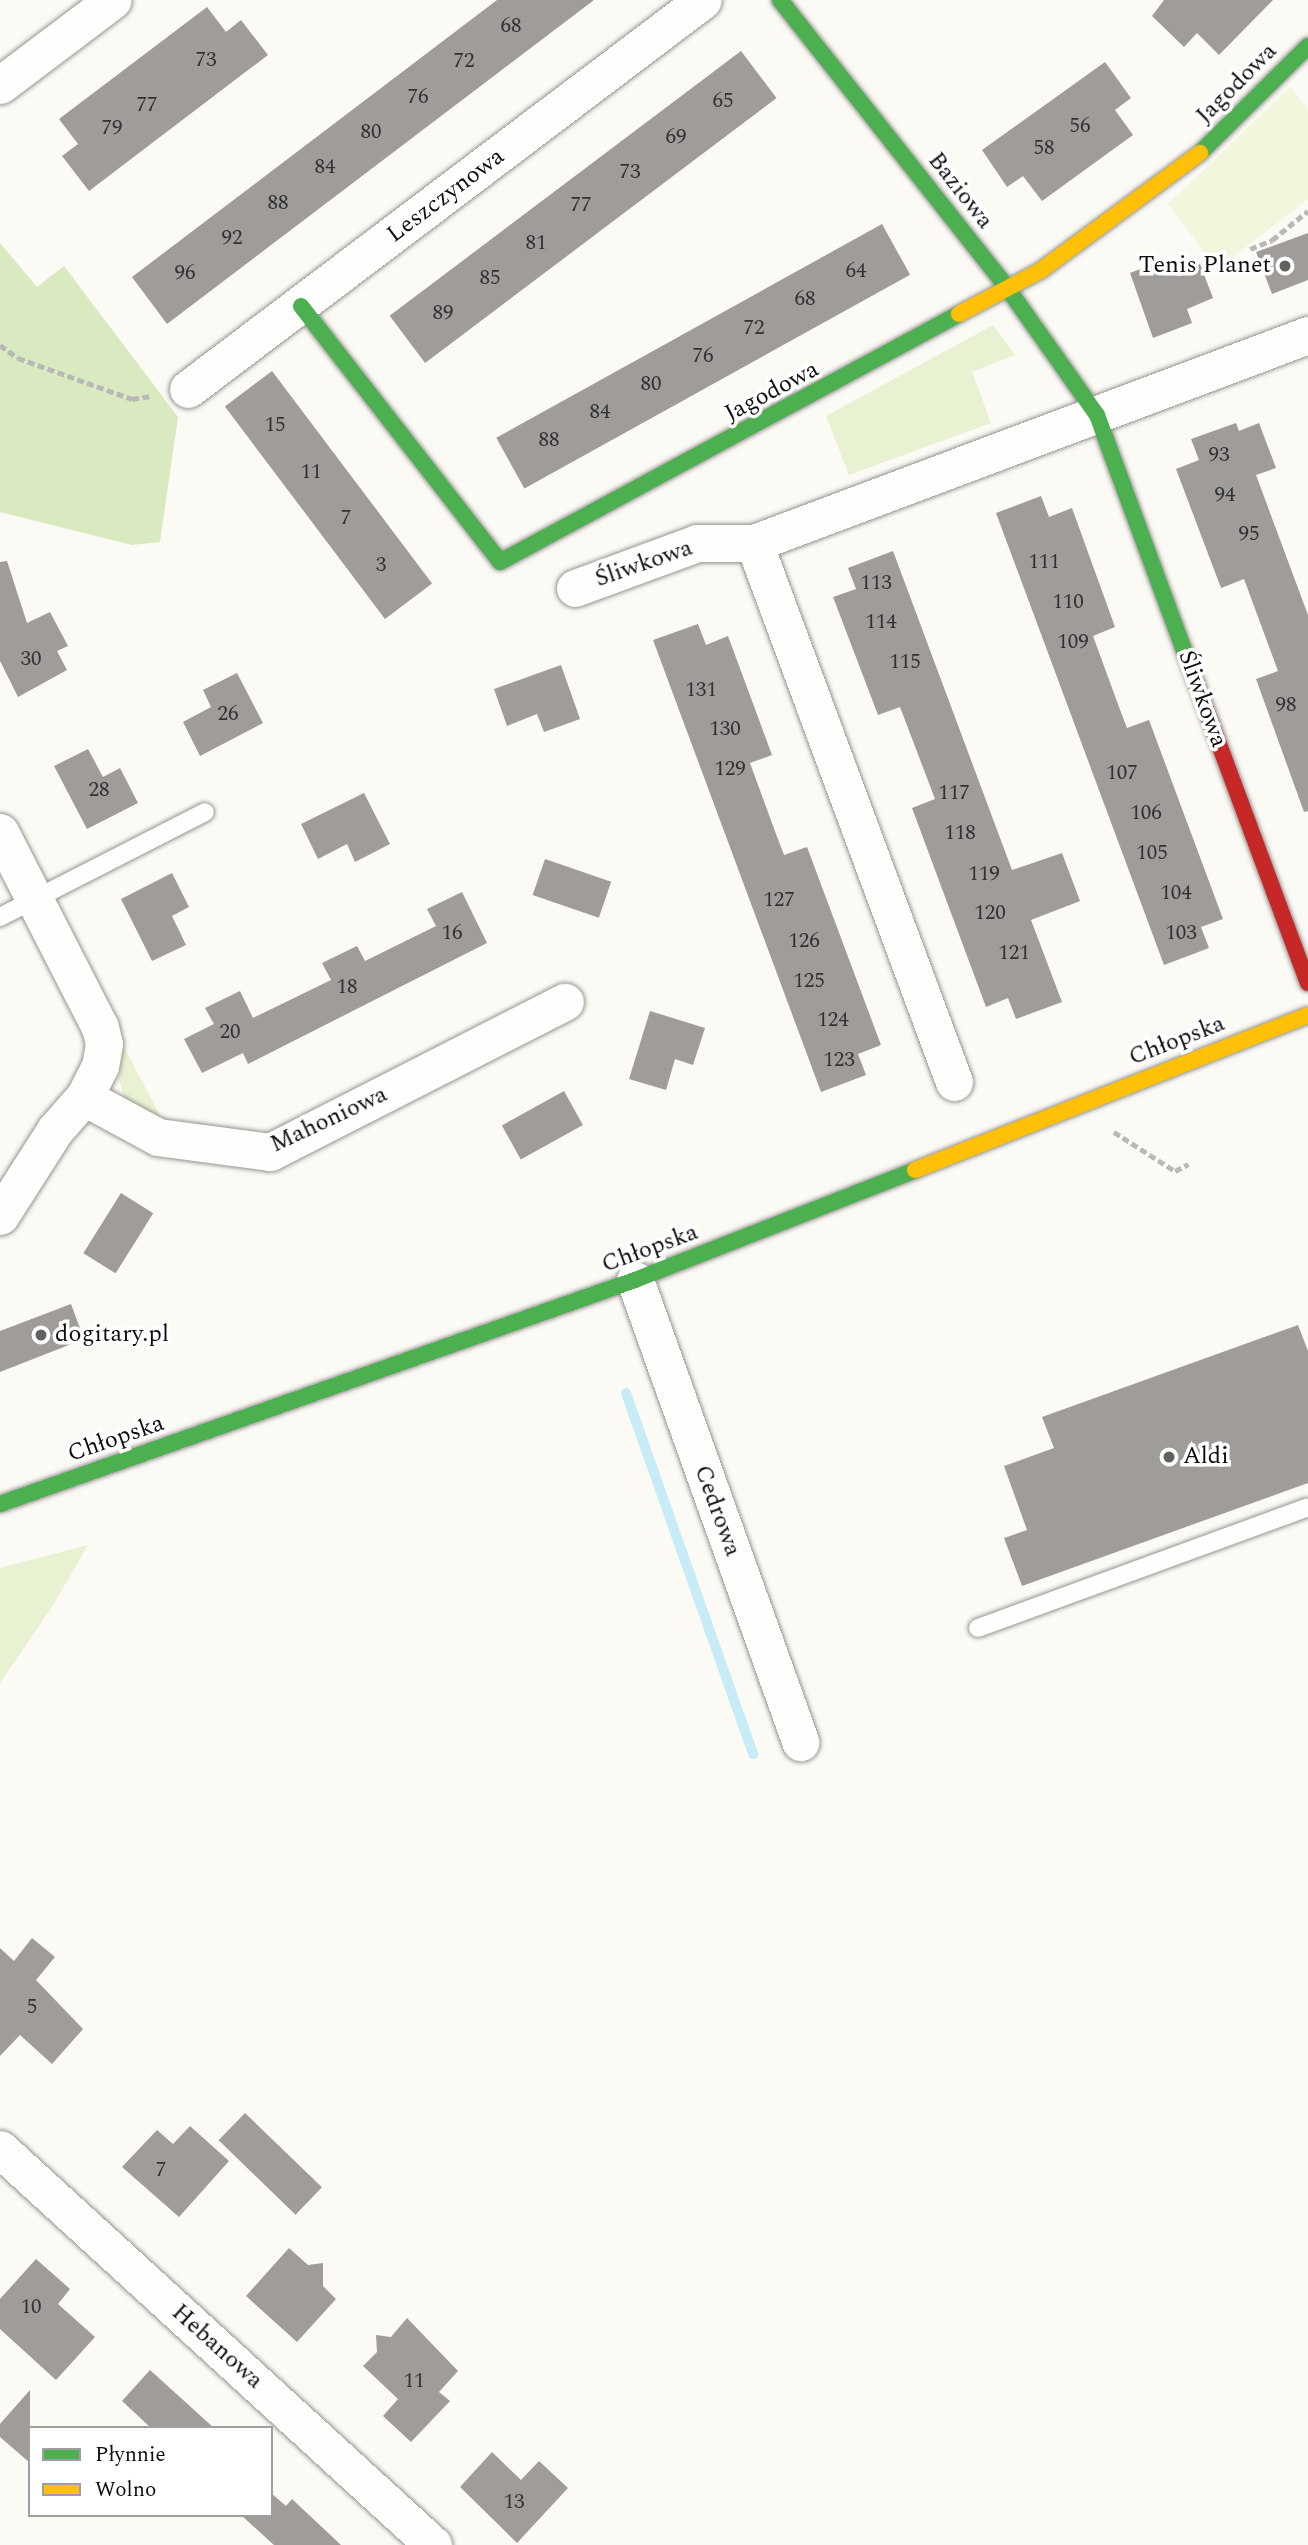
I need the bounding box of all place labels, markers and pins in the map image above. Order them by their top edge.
place label: Tenis Planet [1138,252,1271,280]
marker: Tenis Planet [1277,258,1293,274]
place label: dogitary.pl [55,1321,169,1349]
marker: dogitary.pl [33,1327,49,1343]
place label: Aldi [1183,1443,1229,1471]
marker: Aldi [1161,1449,1177,1465]

